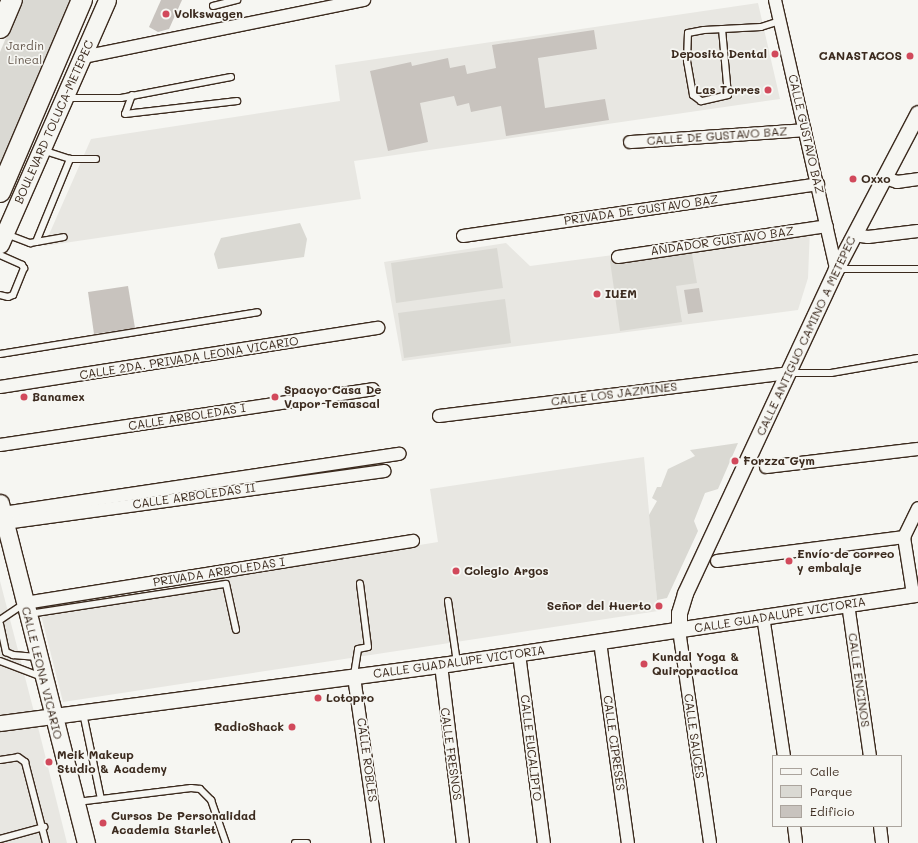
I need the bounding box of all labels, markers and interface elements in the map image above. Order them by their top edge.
place label: Volkswagen [174,7,243,21]
marker: Volkswagen [161,9,171,19]
street label: BOULEVARD TOLUCA-METEPEC [11,38,97,206]
park label: Jardin Lineal [6,39,44,67]
place label: Deposito Dental [671,47,767,61]
marker: Deposito Dental [770,49,780,59]
place label: CANASTACOS [819,49,902,63]
marker: CANASTACOS [905,51,915,61]
street label: CALLE GUSTAVO BAZ [785,73,827,195]
place label: Las Torres [695,83,760,97]
marker: Las Torres [763,85,773,95]
street label: CALLE DE GUSTAVO BAZ [646,124,788,148]
place label: Oxxo [861,172,891,186]
marker: Oxxo [848,174,858,184]
street label: PRIVADA DE GUSTAVO BAZ [563,192,719,228]
street label: ANDADOR GUSTAVO BAZ [649,224,795,258]
street label: CALLE ANTIGUO CAMINO A METEPEC [753,234,859,438]
place label: IUEM [605,287,637,301]
marker: IUEM [592,289,602,299]
street label: CALLE 2DA. PRIVADA LEONA VICARIO [78,334,300,382]
street label: CALLE LOS JAZMINES [550,379,678,409]
place label: Spacyo Casa De Vapor Temascal [284,383,381,411]
place label: Banamex [32,390,85,404]
marker: Spacyo Casa De Vapor Temascal [269,391,281,403]
marker: Banamex [19,392,29,402]
street label: CALLE ARBOLEDAS I [127,401,247,433]
place label: Forzza Gym [743,454,815,468]
marker: Forzza Gym [730,456,740,466]
street label: CALLE ARBOLEDAS II [132,480,256,512]
place label: Envío de correo y embalaje [797,547,894,575]
street label: PRIVADA ARBOLEDAS I [152,554,286,590]
marker: Envío de correo y embalaje [784,556,794,566]
place label: Colegio Argos [464,564,548,578]
marker: Colegio Argos [451,566,461,576]
street label: CALLE GUADALUPE VICTORIA [693,594,867,636]
place label: Señor del Huerto [547,599,651,613]
marker: Señor del Huerto [654,601,664,611]
street label: CALLE LEONA VICARIO [19,605,65,741]
street label: CALLE ENCINOS [845,632,873,728]
street label: CALLE GUADALUPE VICTORIA [372,643,546,681]
place label: Kundal Yoga & Quiropractica [652,650,739,678]
marker: Kundal Yoga & Quiropractica [639,659,649,669]
place label: Lotopro [326,691,374,705]
marker: Lotopro [313,693,323,703]
street label: CALLE SAUCES [681,693,707,779]
street label: CALLE EUCALIPTO [517,694,545,802]
street label: CALLE CIPRESES [600,694,628,792]
street label: CALLE FRESNOS [437,707,465,801]
street label: CALLE ROBLES [354,717,380,803]
place label: RadioShack [214,720,284,734]
marker: RadioShack [287,722,297,732]
place label: Meik Makeup Studio & Academy [57,748,167,776]
legend [772,755,902,827]
marker: Meik Makeup Studio & Academy [44,757,54,767]
text: Calle [810,763,840,779]
text: Parque [810,783,853,799]
text: Edificio [810,803,854,819]
place label: Cursos De Personalidad Academia Starlet [111,809,256,837]
marker: Cursos De Personalidad Academia Starlet [98,818,108,828]

